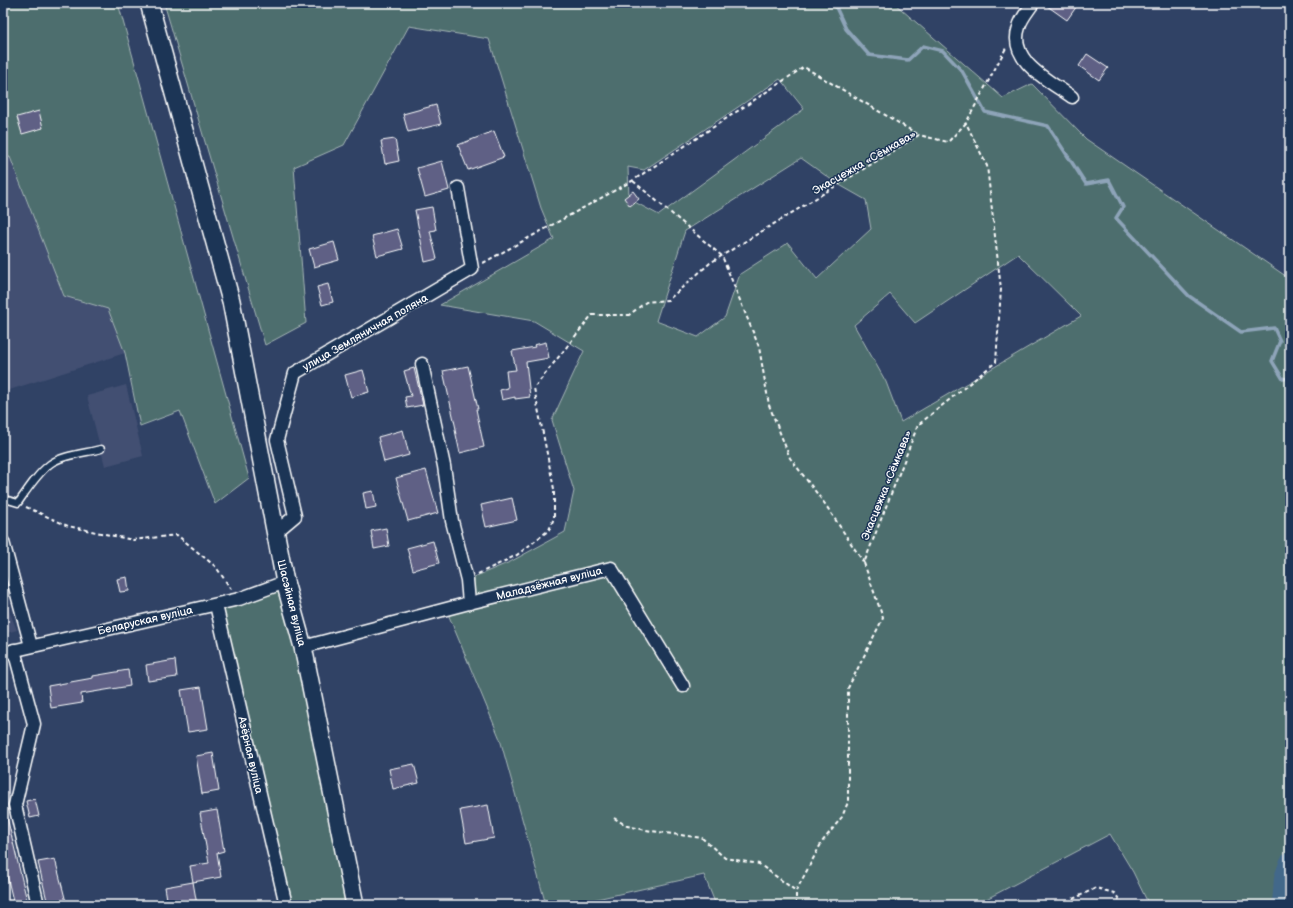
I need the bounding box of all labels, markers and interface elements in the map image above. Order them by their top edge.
street label: Экасцежка «Сёмкава» [810,127,918,197]
street label: улица Земляничная поляна [300,291,431,374]
street label: Экасцежка «Сёмкава» [858,428,915,542]
street label: Шасэйная вуліца [274,558,309,648]
street label: Маладзёжная вуліца [495,564,604,603]
street label: Беларуская вуліца [96,603,194,638]
street label: Азёрная вуліца [235,714,266,795]

